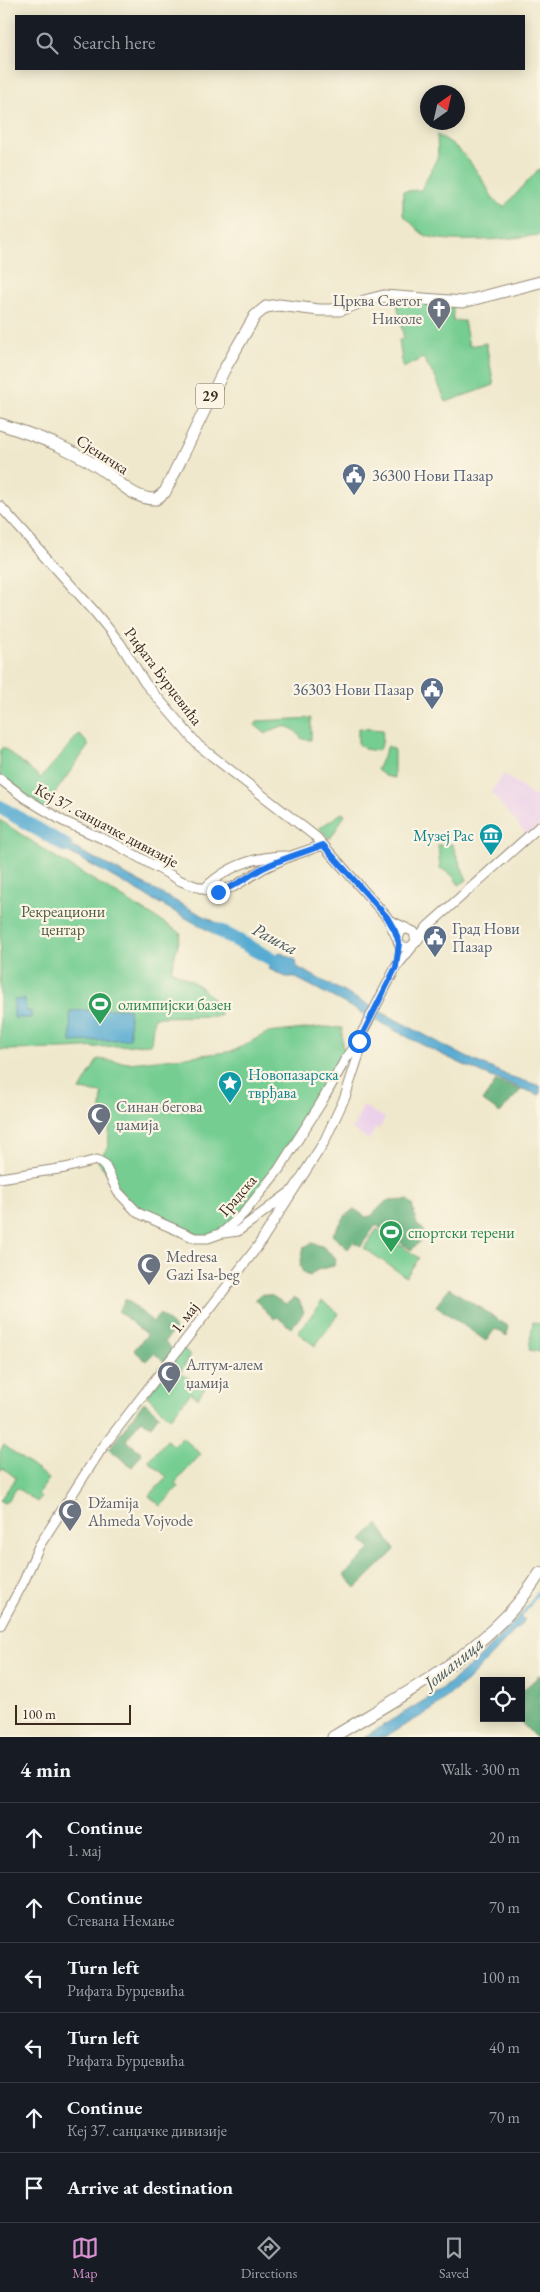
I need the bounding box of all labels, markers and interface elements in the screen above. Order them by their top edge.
search box [15,15,525,70]
icon: search [33,29,61,57]
text: Search here [73,30,155,55]
north arrow [420,85,465,130]
place label: Црква Светог Николе [333,290,422,329]
church icon: Црква Светог Николе [426,296,452,330]
road number: 29 [196,384,224,408]
street label: Сјеничка [72,430,134,480]
public building icon: 36300 Нови Пазар [341,462,367,496]
place label: 36300 Нови Пазар [372,465,493,486]
street label: Рифата Бурџевића [120,623,208,730]
public building icon: 36303 Нови Пазар [419,676,445,710]
place label: 36303 Нови Пазар [293,679,414,700]
street label: Кеј 37. санџачке дивизије [31,779,182,872]
museum icon: Музеј Рас [478,822,504,856]
place label: Музеј Рас [413,825,474,846]
route end [207,881,230,904]
park label: Рекреациони центар [21,901,106,940]
water label: Рашка [249,917,302,960]
place label: Град Нови Пазар [452,918,520,957]
public building icon: Град Нови Пазар [422,924,448,958]
sports icon: олимпијски базен [87,991,113,1025]
place label: олимпијски базен [118,994,232,1015]
route start [348,1030,371,1053]
place label: Новопазарска тврђава [248,1064,339,1103]
place icon: Новопазарска тврђава [217,1070,243,1104]
place label: Синан бегова џамија [116,1096,203,1135]
mosque icon: Синан бегова џамија [86,1102,112,1136]
street label: Градска [214,1170,262,1220]
sports icon: спортски терени [378,1219,404,1253]
place label: спортски терени [408,1222,515,1243]
place label: Medresa Gazi Isa-beg [166,1246,241,1285]
mosque icon: Medresa Gazi Isa-beg [136,1252,162,1286]
street label: 1. мај [166,1297,203,1337]
place label: Алтум-алем џамија [185,1354,263,1393]
mosque icon: Алтум-алем џамија [156,1360,182,1394]
place label: Džamija Ahmeda Vojvode [87,1492,193,1531]
mosque icon: Džamija Ahmeda Vojvode [57,1498,83,1532]
water label: Јошаница [416,1632,488,1696]
map controls [480,1677,525,1722]
button: locate [480,1677,525,1722]
scale bar [15,1702,131,1725]
text: 100 m [22,1705,56,1723]
text: 4 min [20,1756,71,1783]
text: Walk · 300 m [441,1759,520,1780]
text: Continue [67,1815,142,1840]
icon: ahead [20,1824,48,1852]
text: 20 m [489,1827,520,1848]
text: 1. мај [67,1840,101,1861]
text: Continue [67,1885,142,1910]
icon: ahead [20,1894,48,1922]
text: 70 m [489,1897,520,1918]
text: Стевана Немање [67,1910,174,1931]
text: Turn left [67,1955,139,1980]
icon: left [20,1964,48,1992]
text: 100 m [481,1967,520,1988]
text: Рифата Бурџевића [67,1980,185,2001]
text: Turn left [67,2025,139,2050]
icon: left [20,2034,48,2062]
text: 40 m [489,2037,520,2058]
text: Рифата Бурџевића [67,2050,185,2071]
text: Continue [67,2095,142,2120]
icon: ahead [20,2104,48,2132]
text: 70 m [489,2107,520,2128]
text: Кеј 37. санџачке дивизије [67,2120,227,2141]
icon: arrive [20,2174,48,2202]
text: Arrive at destination [67,2175,233,2200]
tab: Map [71,2234,99,2282]
tab: Directions [241,2234,297,2282]
tab: Saved [439,2234,469,2282]

